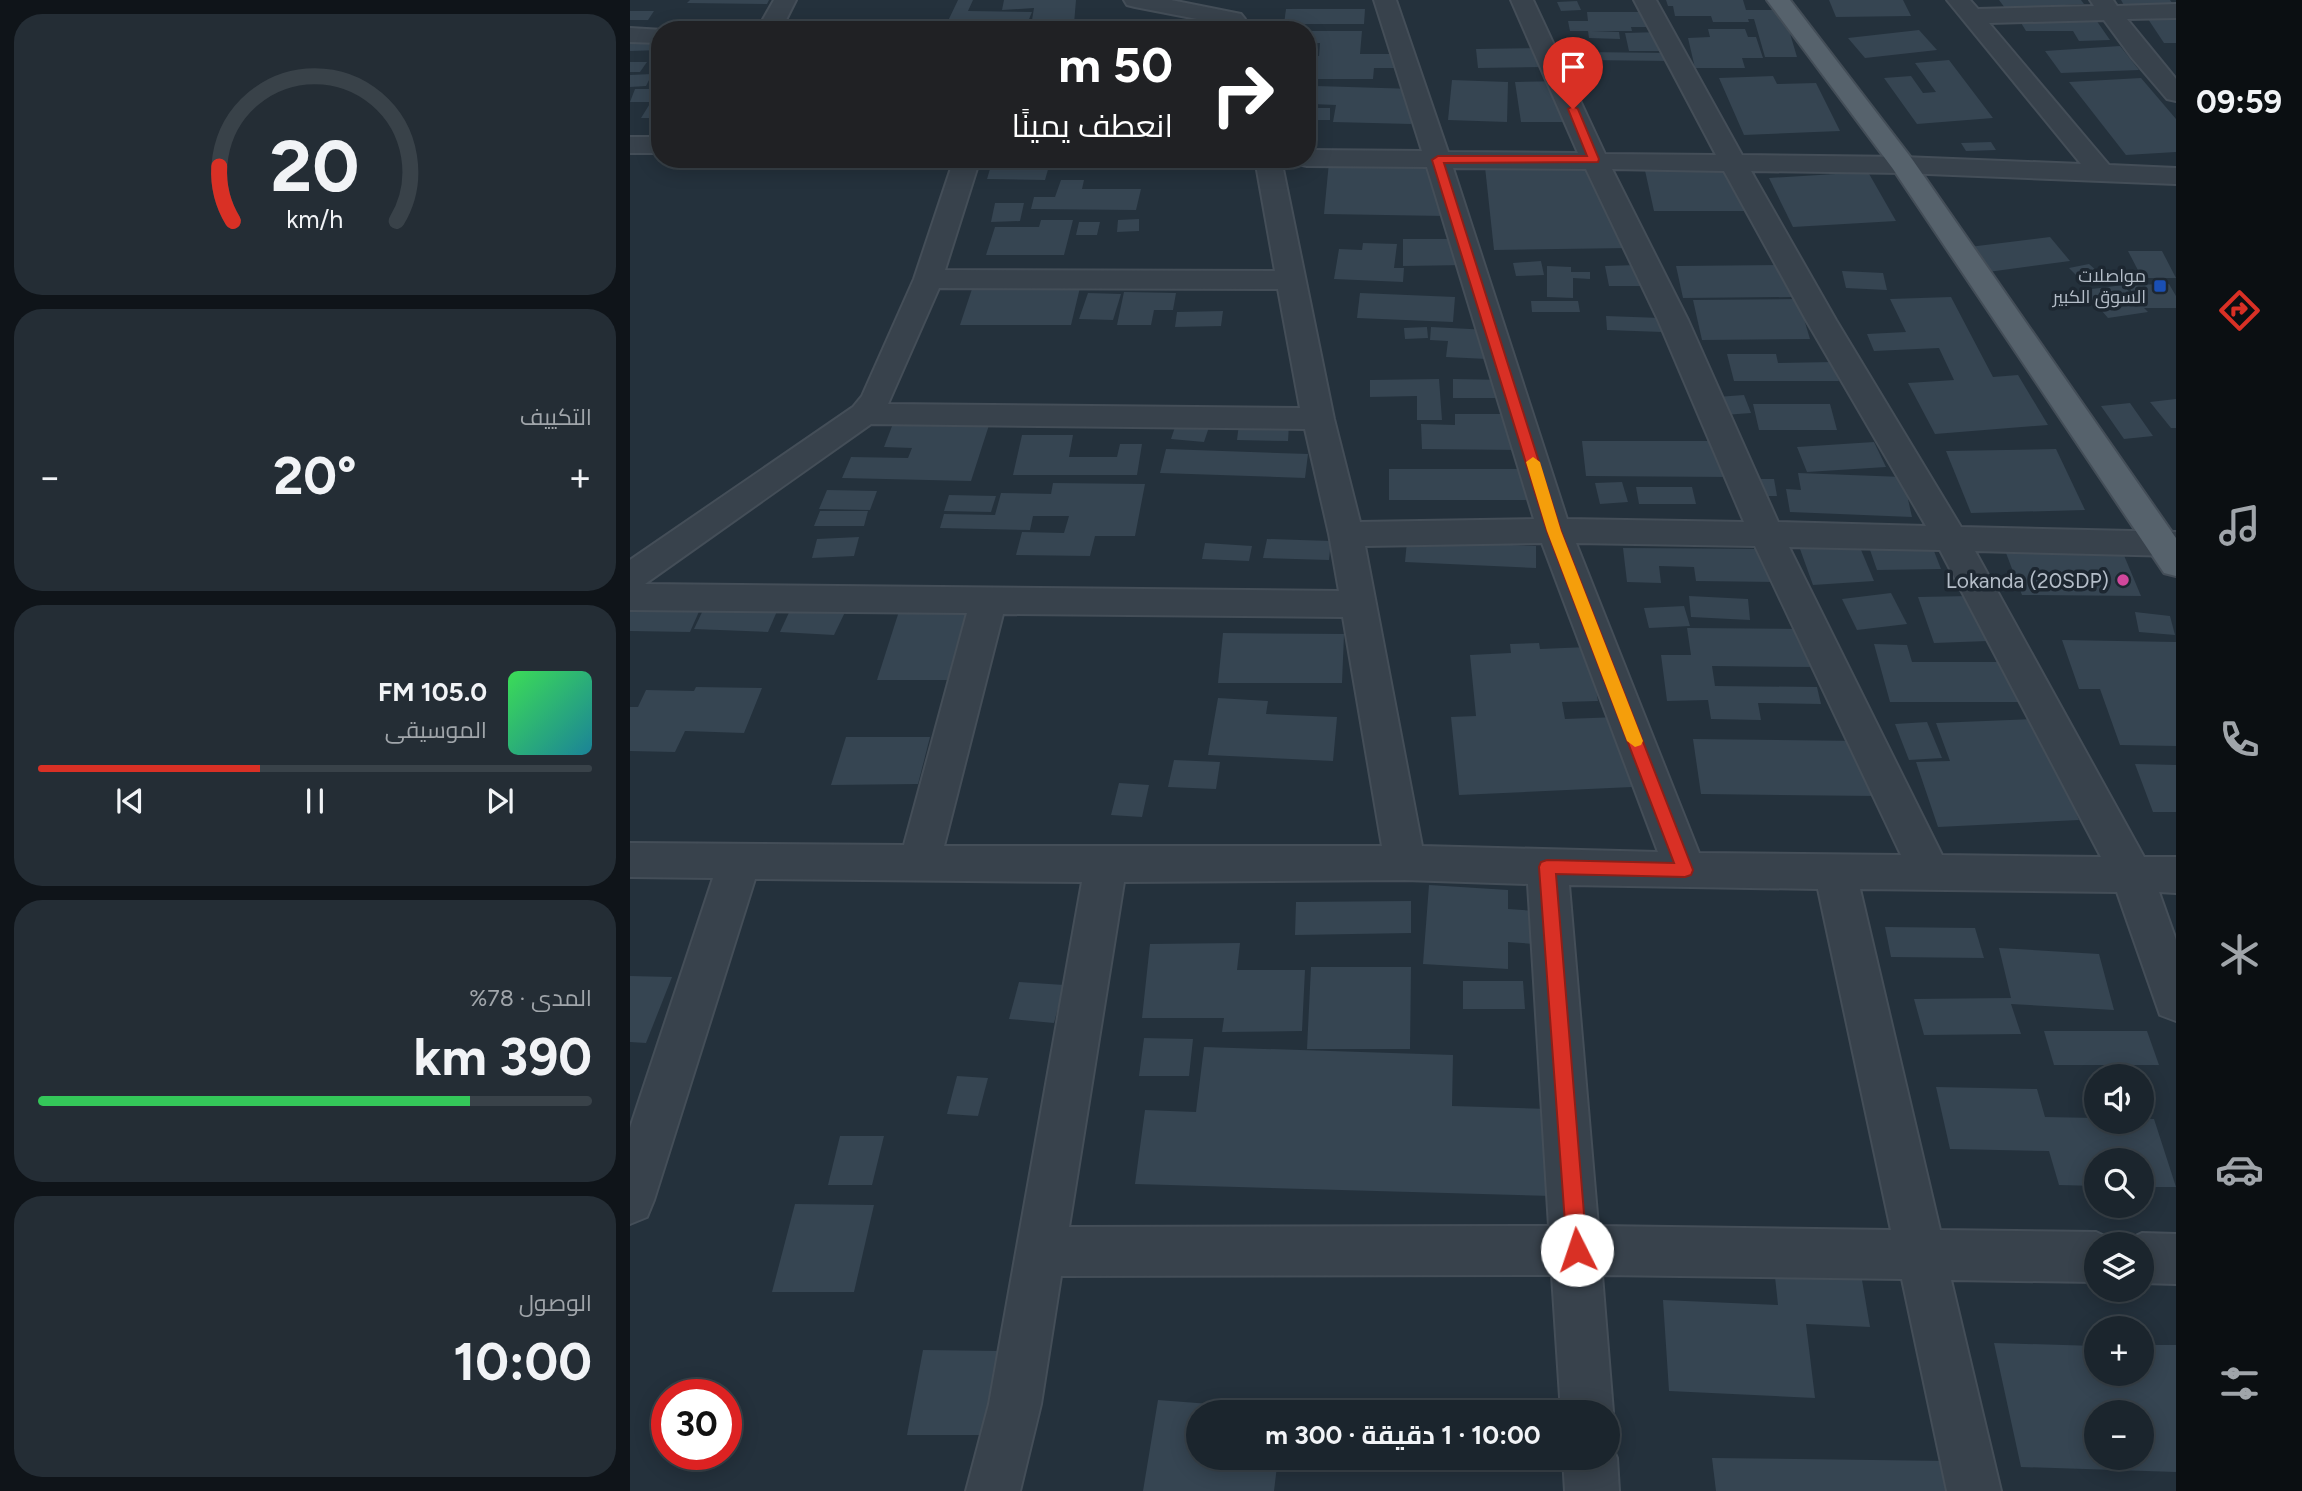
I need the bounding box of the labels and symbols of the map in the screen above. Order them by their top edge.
pin [1543,37,1603,109]
place label: مواصلات السوق الكبير [2052,265,2146,309]
marker: مواصلات السوق الكبير [2152,278,2168,294]
place label: Lokanda (20SDP) [1946,568,2109,593]
marker: Lokanda (20SDP) [2115,572,2131,588]
position arrow [1540,1213,1614,1287]
speed limit sign: 30 [651,1379,742,1470]

